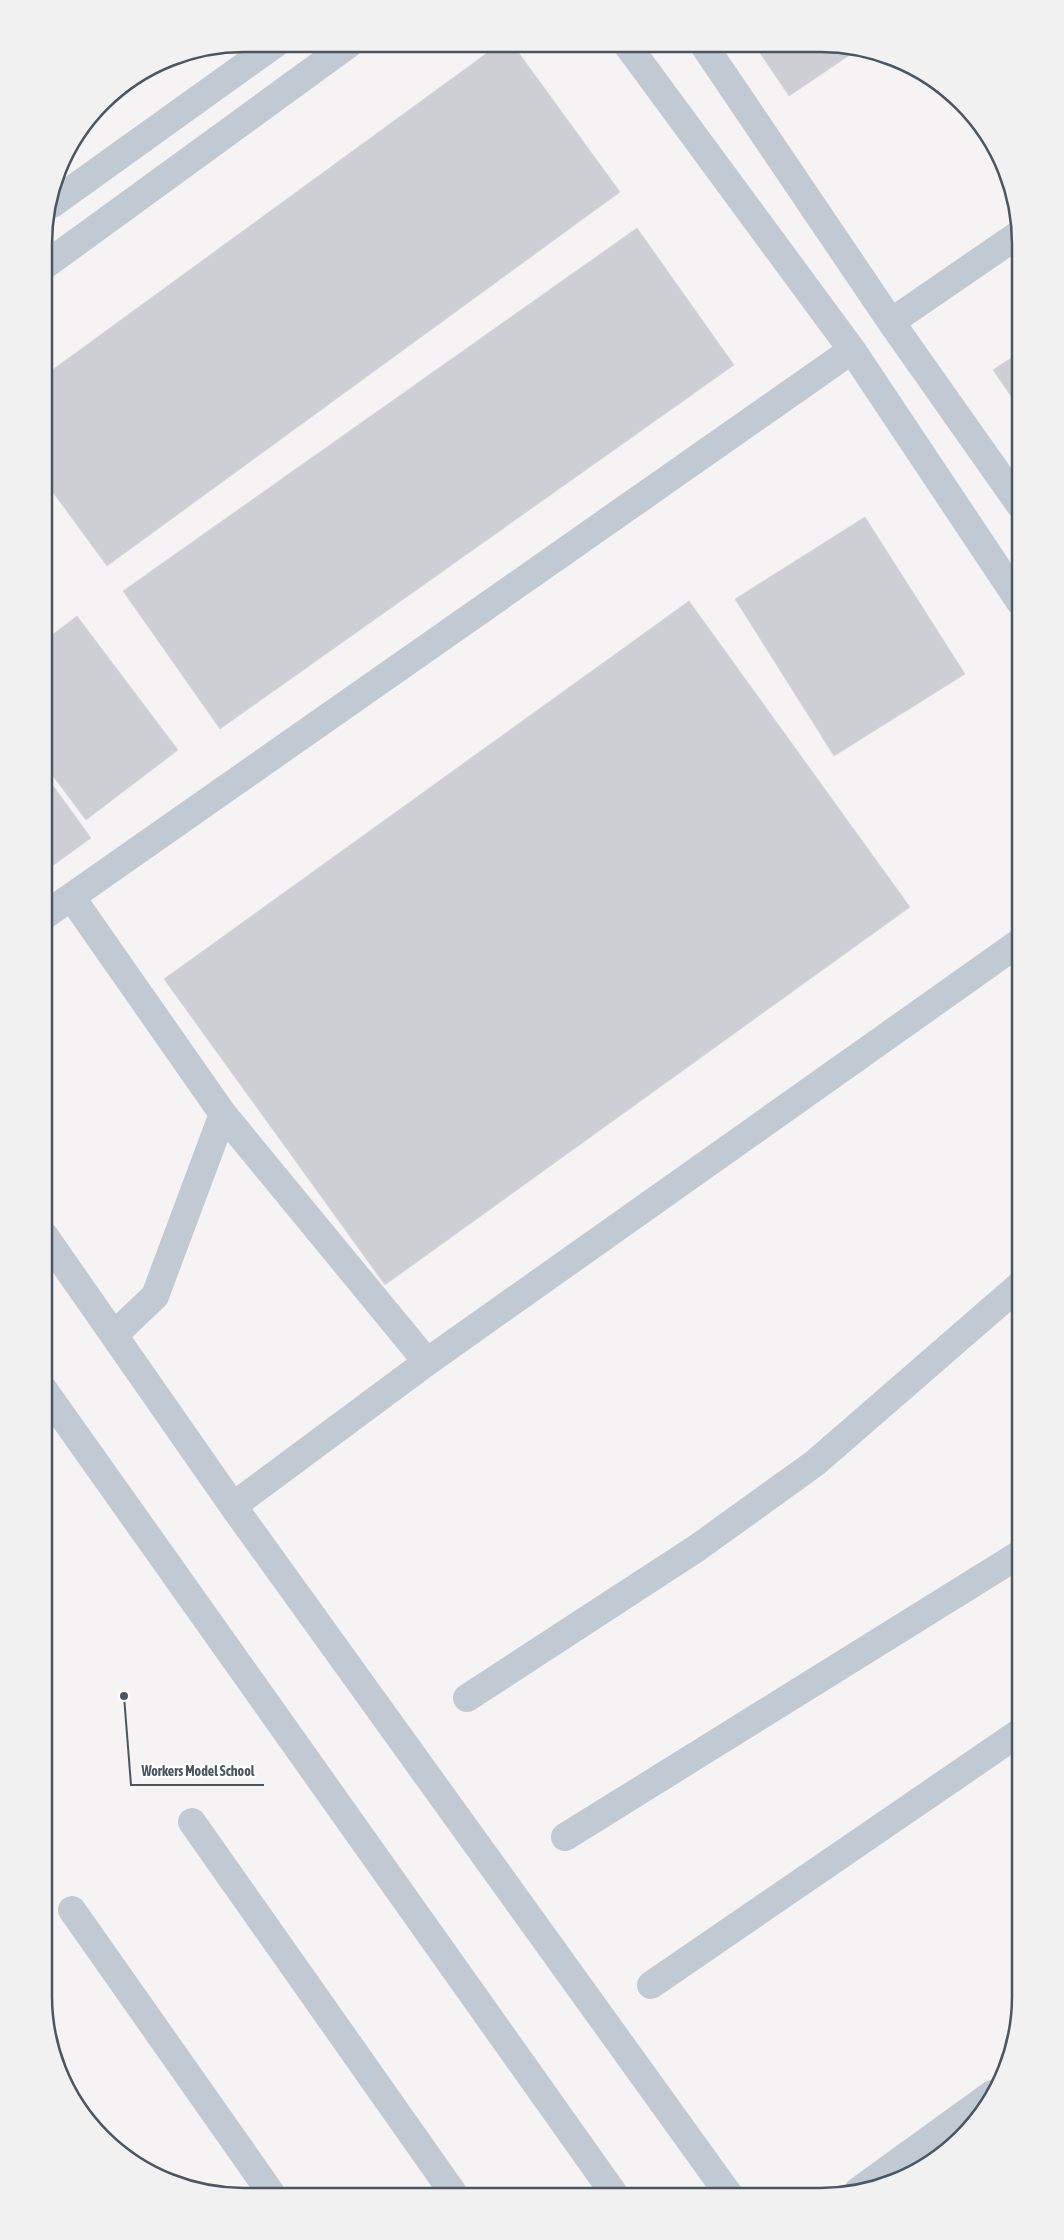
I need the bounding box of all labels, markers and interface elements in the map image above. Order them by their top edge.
callout: Workers Model School [131,1756,264,1785]
text: Workers Model School [141,1763,255,1779]

